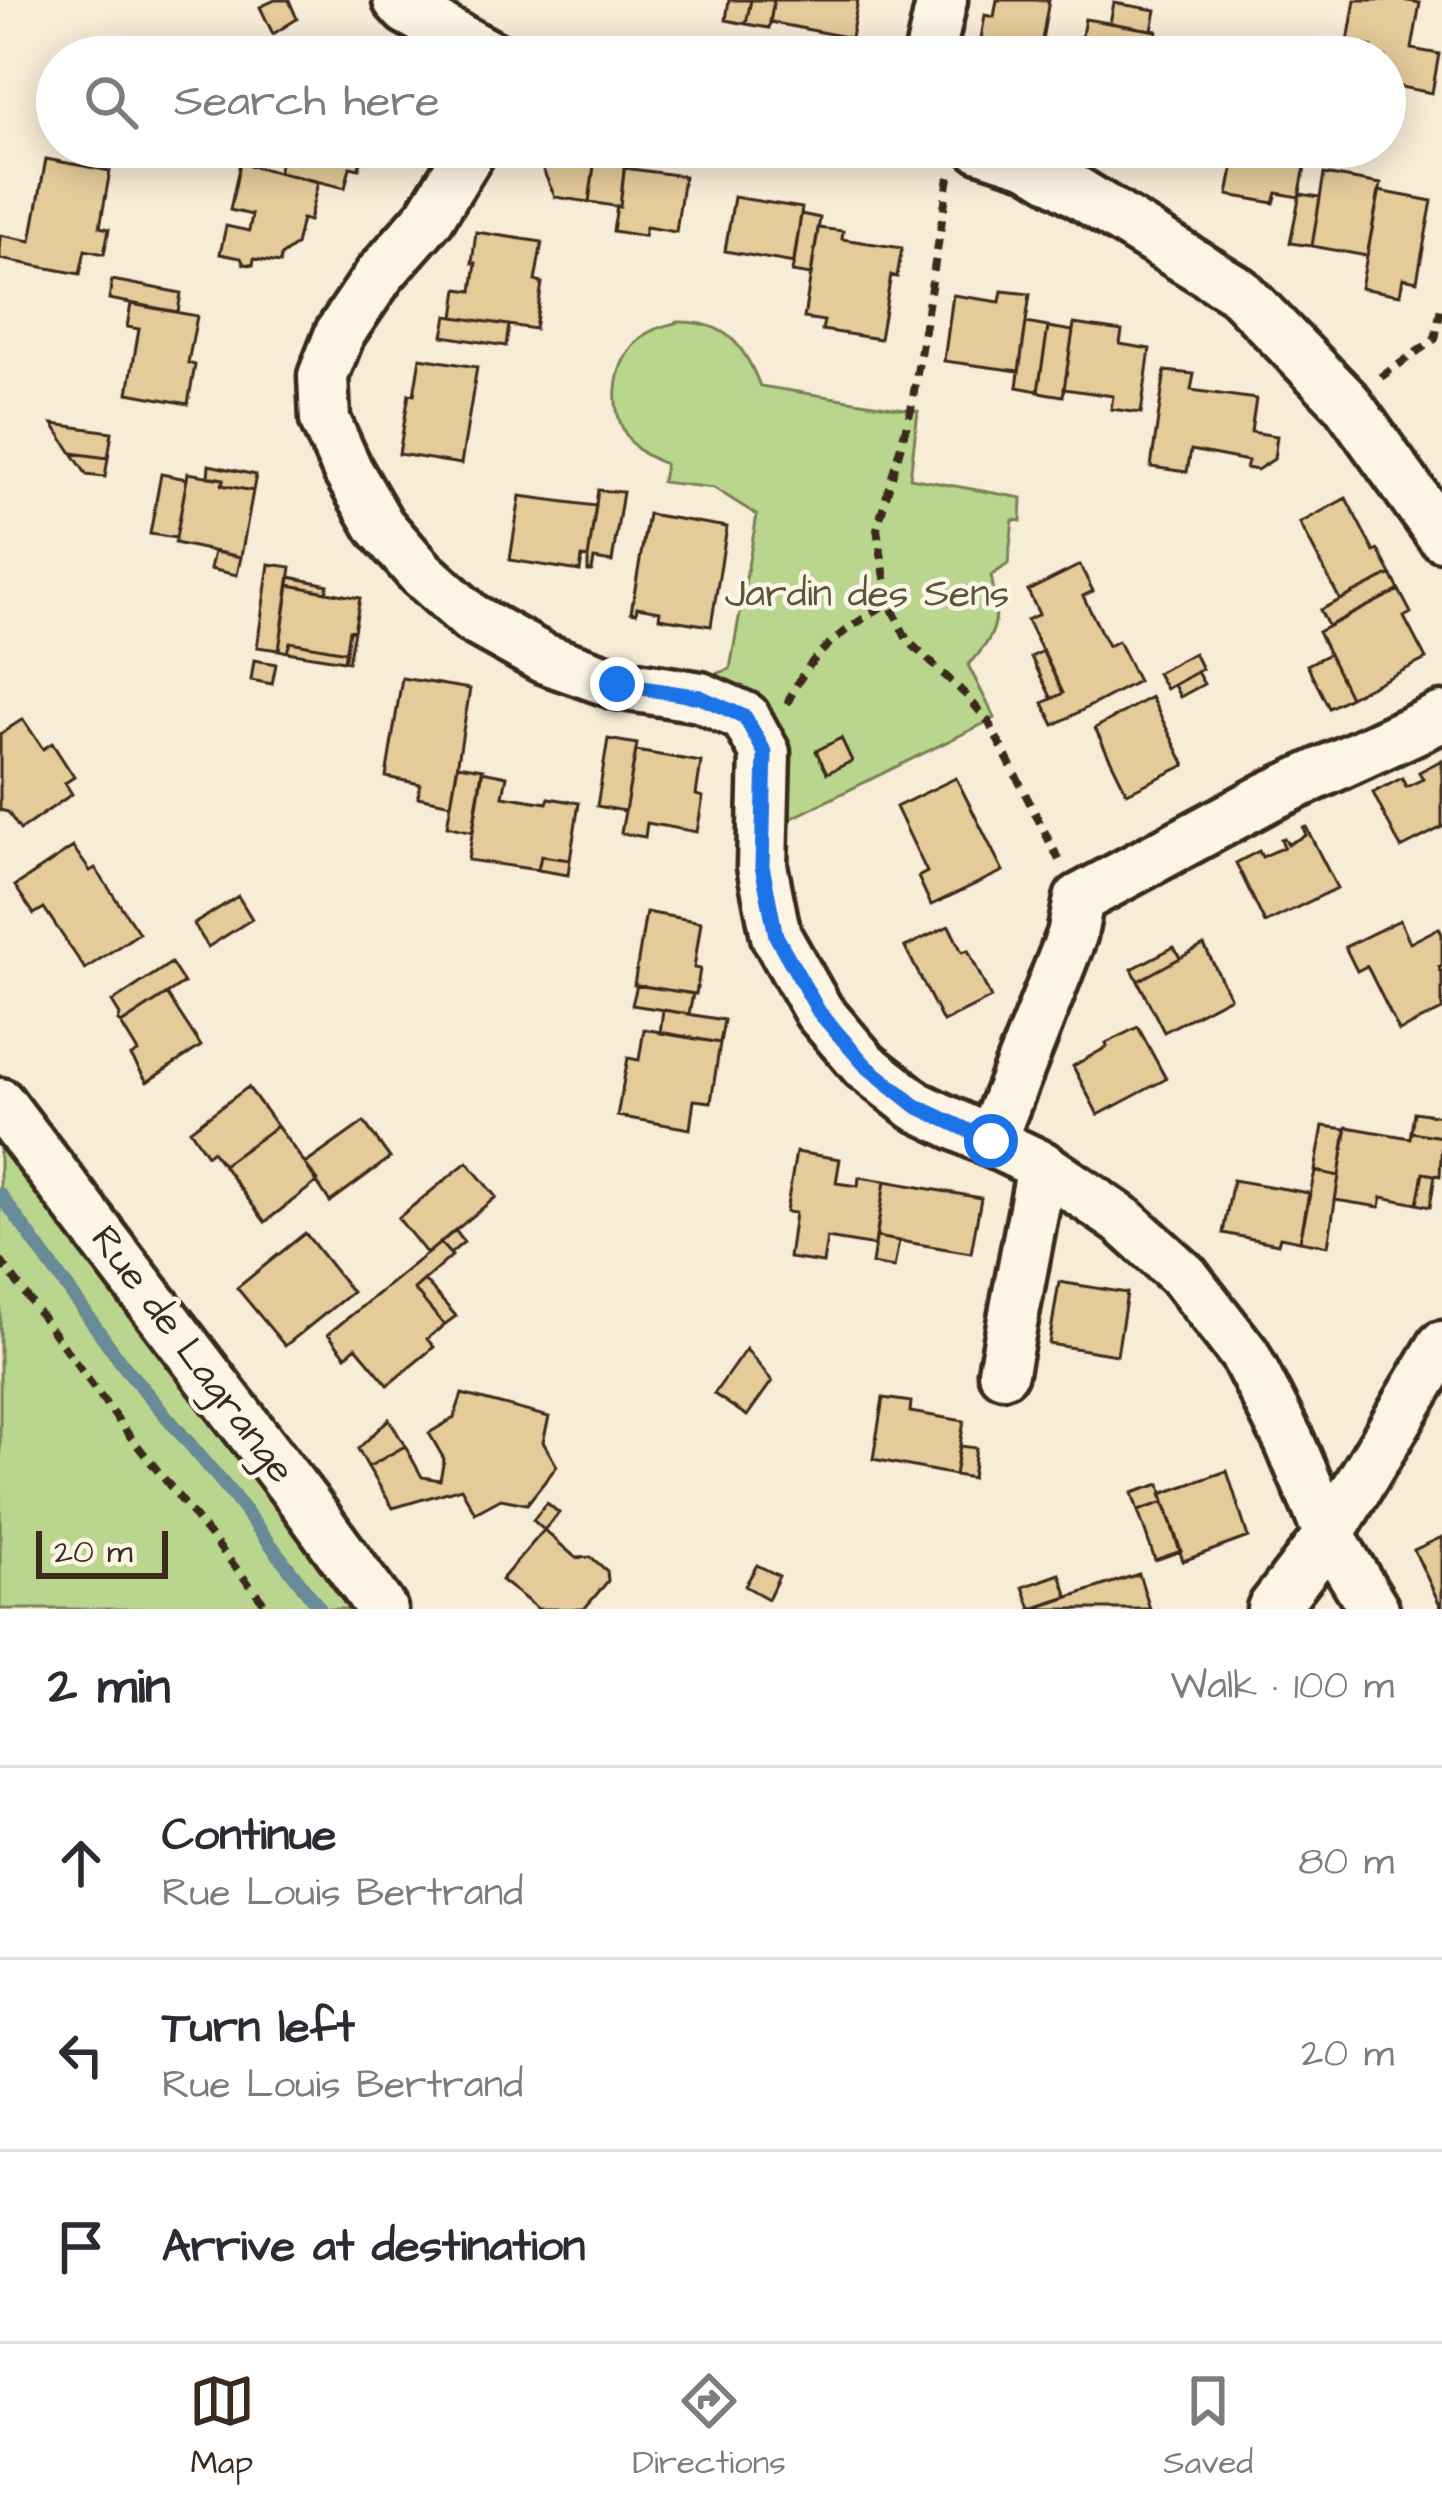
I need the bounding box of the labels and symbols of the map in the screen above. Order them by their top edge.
park label: Jardin des Sens [725,568,1009,622]
route end [590,657,644,711]
route start [964,1114,1018,1168]
street label: Rue de Lagrange [77,1215,307,1495]
scale bar [36,1525,168,1578]

